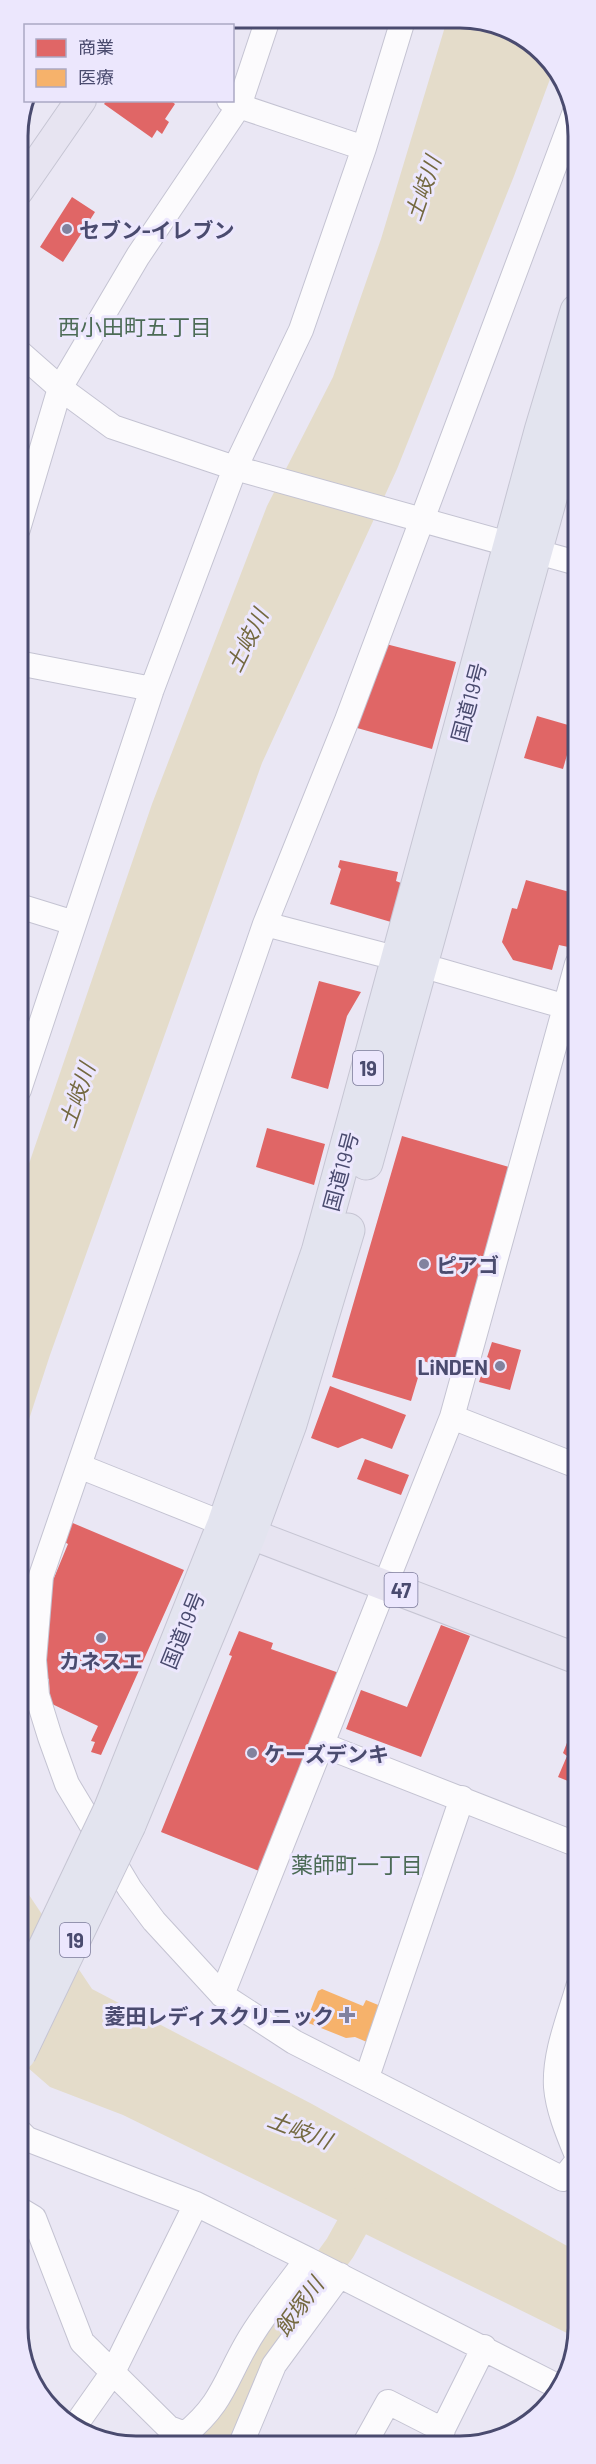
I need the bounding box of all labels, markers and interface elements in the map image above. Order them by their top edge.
legend [24,24,234,102]
text: 商業 [78,36,114,58]
text: 医療 [78,66,114,88]
water label: 土岐川 [399,151,446,223]
place label: セブン-イレブン [79,217,235,242]
marker: セブン-イレブン [60,222,74,236]
district label: 西小田町五丁目 [58,313,212,339]
water label: 土岐川 [220,603,273,675]
street label: 国道19号 [445,660,491,744]
road number: 19 [353,1051,383,1085]
water label: 土岐川 [53,1058,100,1130]
street label: 国道19号 [317,1129,363,1213]
place label: ピアゴ [436,1252,499,1277]
marker: ピアゴ [417,1257,431,1271]
place label: LiNDEN [418,1354,488,1379]
marker: LiNDEN [493,1359,507,1373]
road number: 47 [384,1573,418,1607]
street label: 国道19号 [155,1588,209,1672]
marker: カネスエ [94,1631,108,1645]
place label: カネスエ [59,1648,143,1673]
place label: ケーズデンキ [264,1741,389,1766]
marker: ケーズデンキ [245,1746,259,1760]
district label: 薬師町一丁目 [291,1851,423,1877]
road number: 19 [60,1923,90,1957]
place label: 菱田レディスクリニック [104,2003,334,2028]
marker: 菱田レディスクリニック [338,2006,356,2024]
water label: 土岐川 [265,2105,337,2154]
water label: 飯塚川 [268,2270,329,2340]

